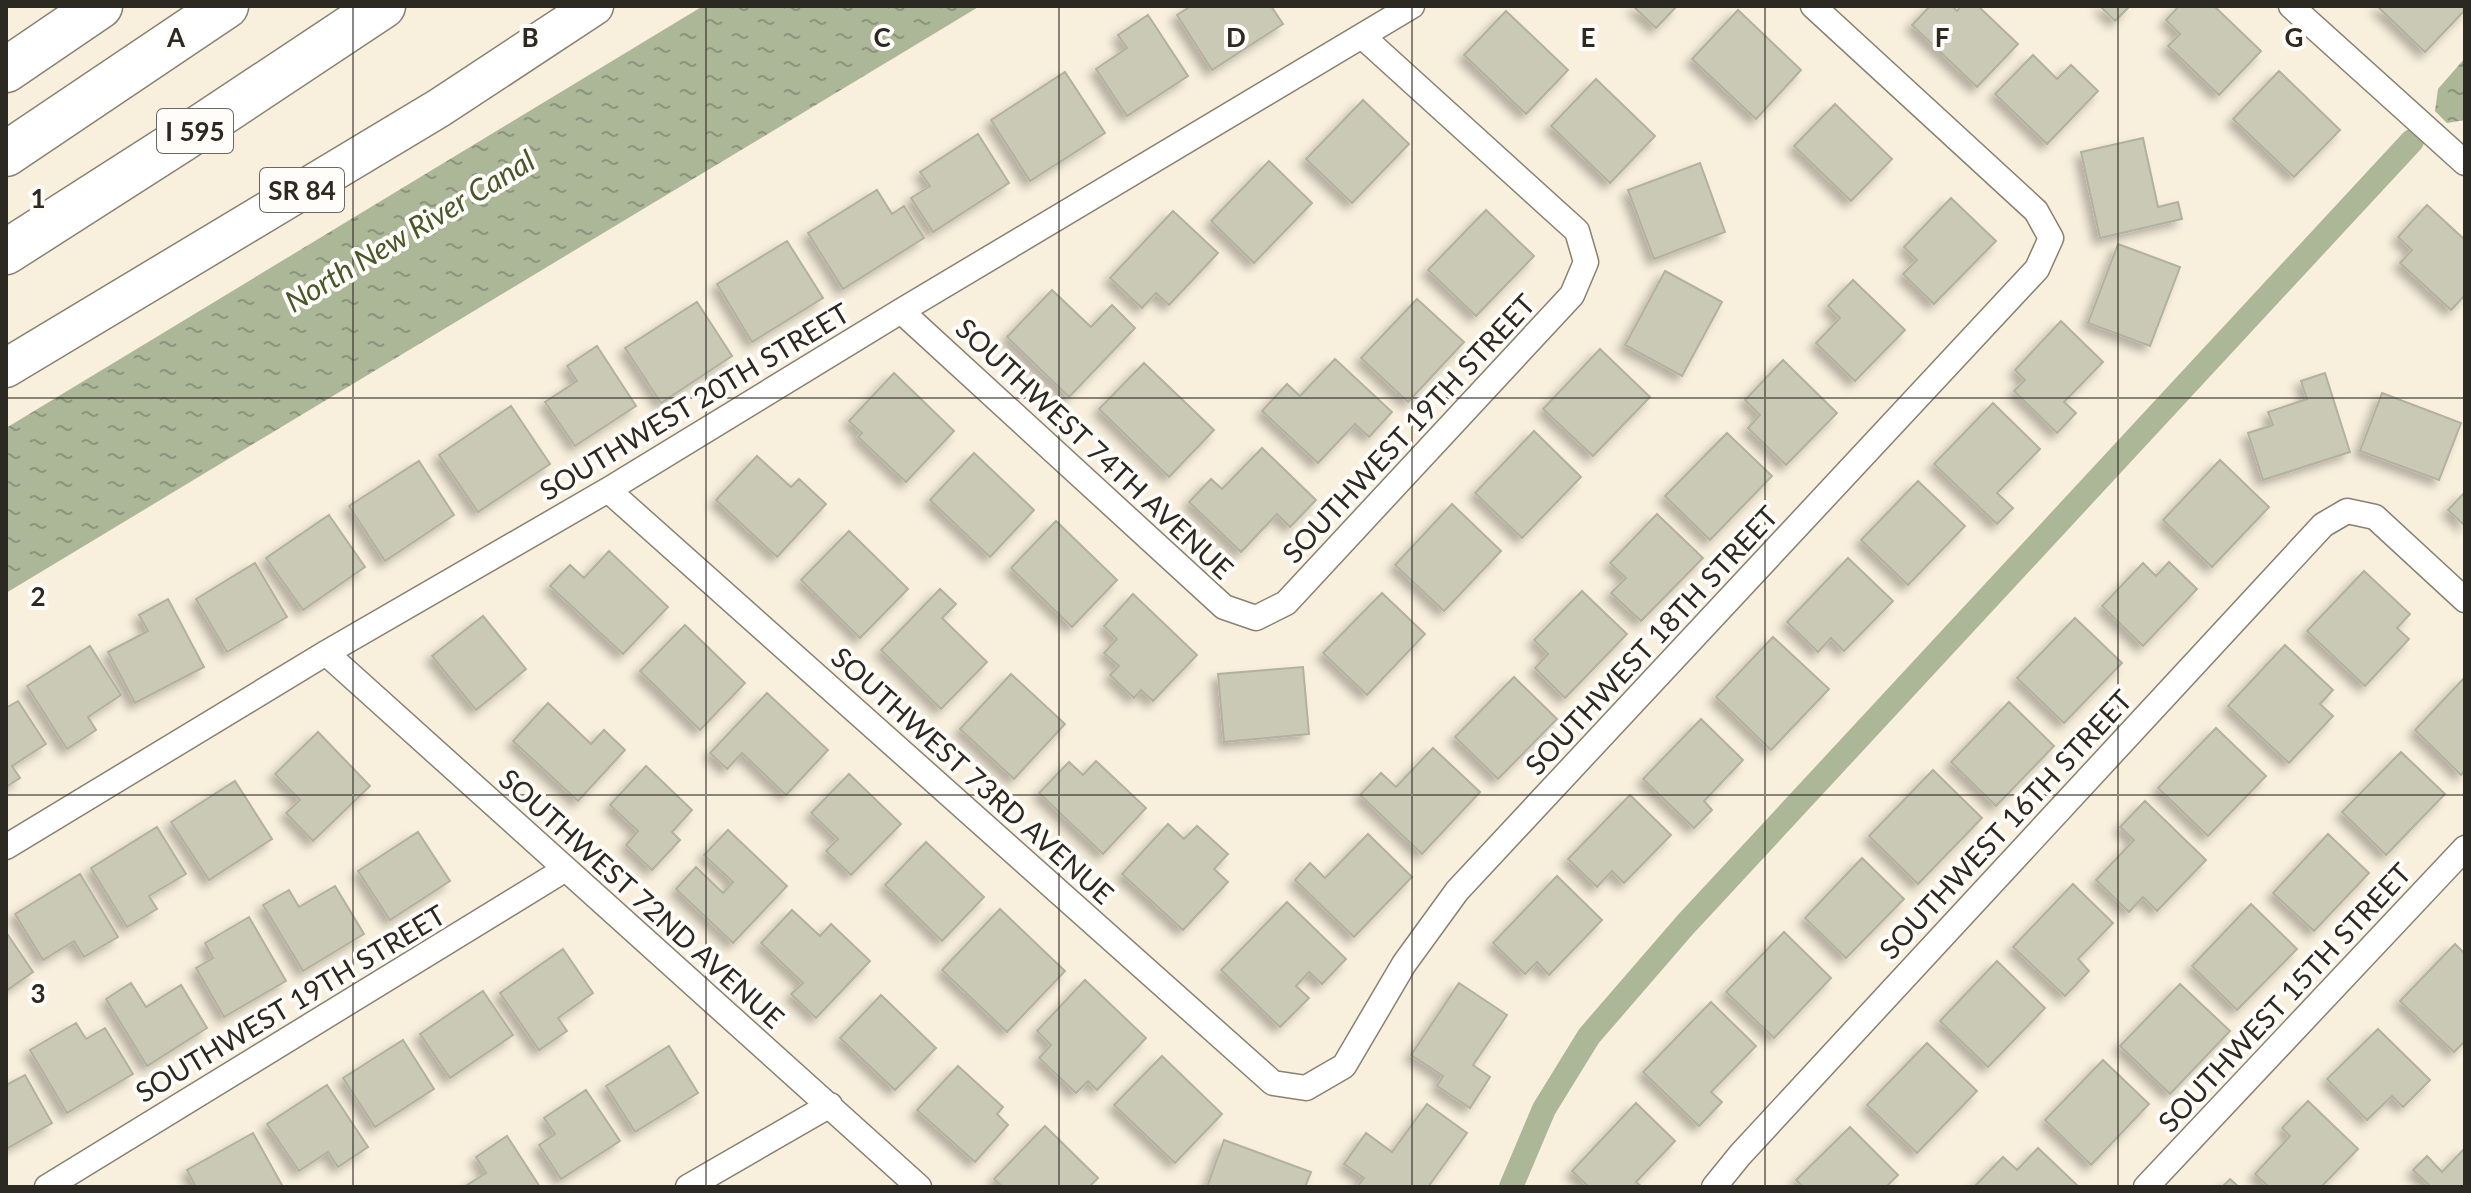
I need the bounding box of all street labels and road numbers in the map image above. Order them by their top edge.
road number: I 595 [157,109,233,153]
road number: SR 84 [260,168,344,212]
street label: SOUTHWEST 19TH STREET [1275,286,1542,569]
street label: SOUTHWEST 20TH STREET [533,295,855,507]
street label: SOUTHWEST 74TH AVENUE [949,311,1241,585]
street label: SOUTHWEST 18TH STREET [1518,498,1785,781]
street label: SOUTHWEST 73RD AVENUE [825,639,1121,911]
street label: SOUTHWEST 16TH STREET [1872,682,2139,965]
street label: SOUTHWEST 72ND AVENUE [493,761,791,1035]
street label: SOUTHWEST 15TH STREET [2151,855,2418,1138]
street label: SOUTHWEST 19TH STREET [129,897,451,1109]

